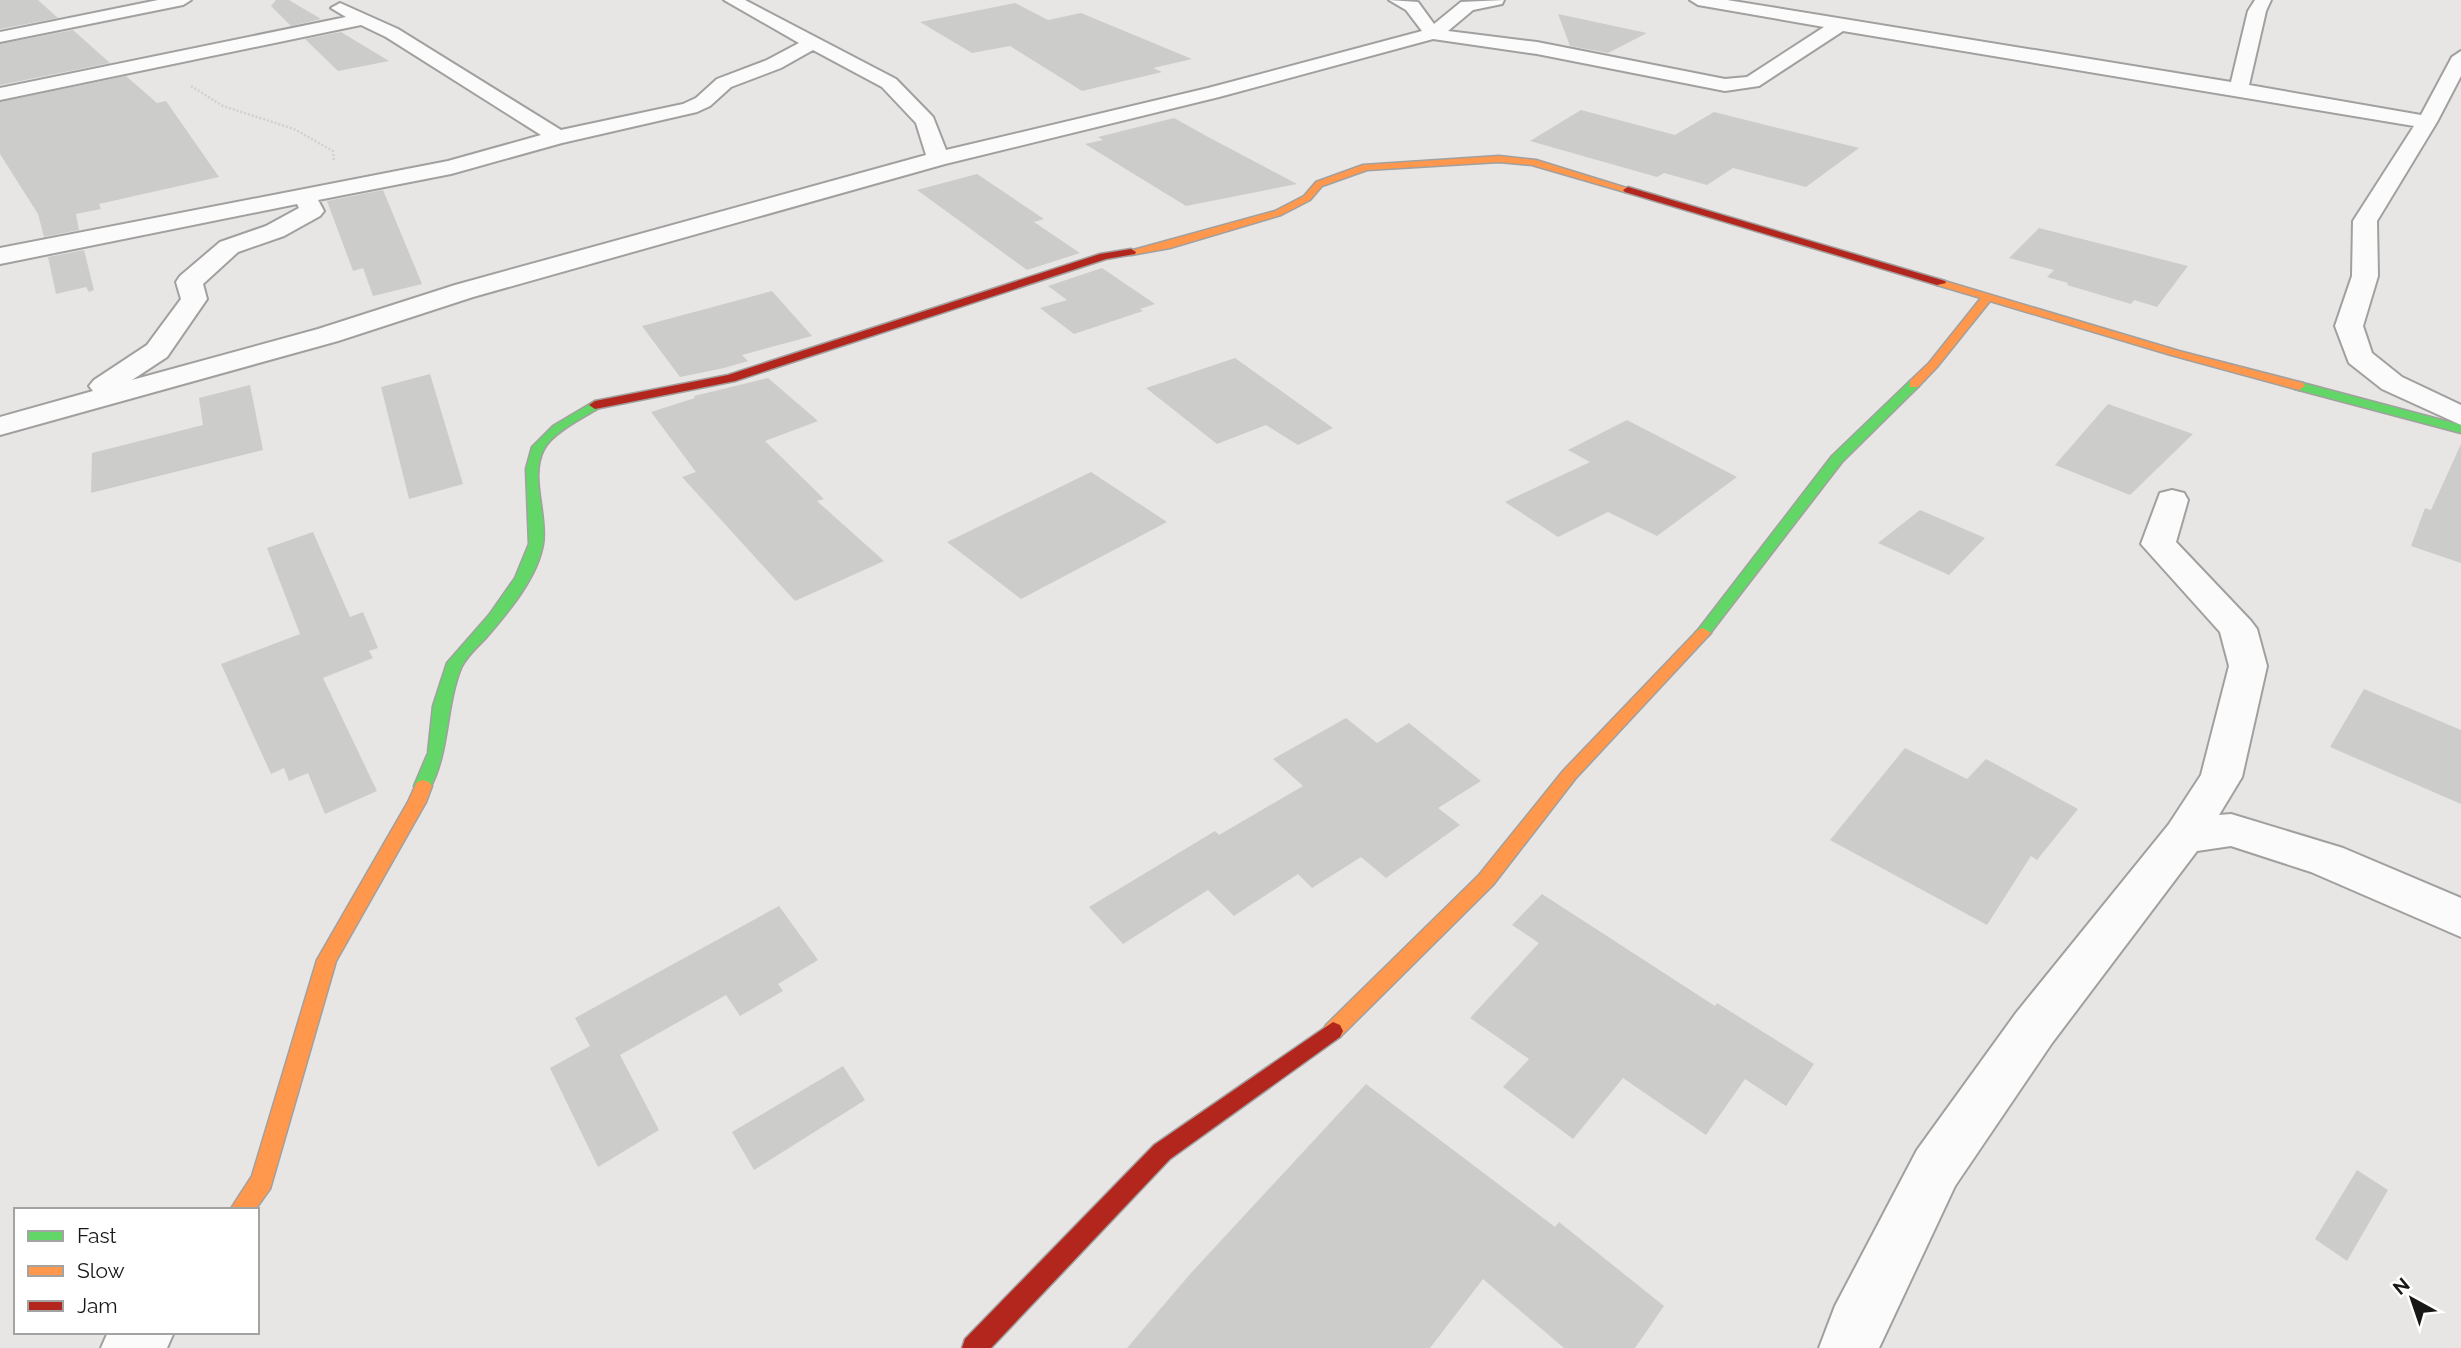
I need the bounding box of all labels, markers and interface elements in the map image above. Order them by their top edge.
legend [14,1208,259,1334]
text: Fast [77,1223,117,1248]
text: Slow [77,1258,125,1283]
north arrow [2377,1264,2447,1334]
text: N [2388,1273,2414,1299]
text: Jam [77,1293,118,1318]

